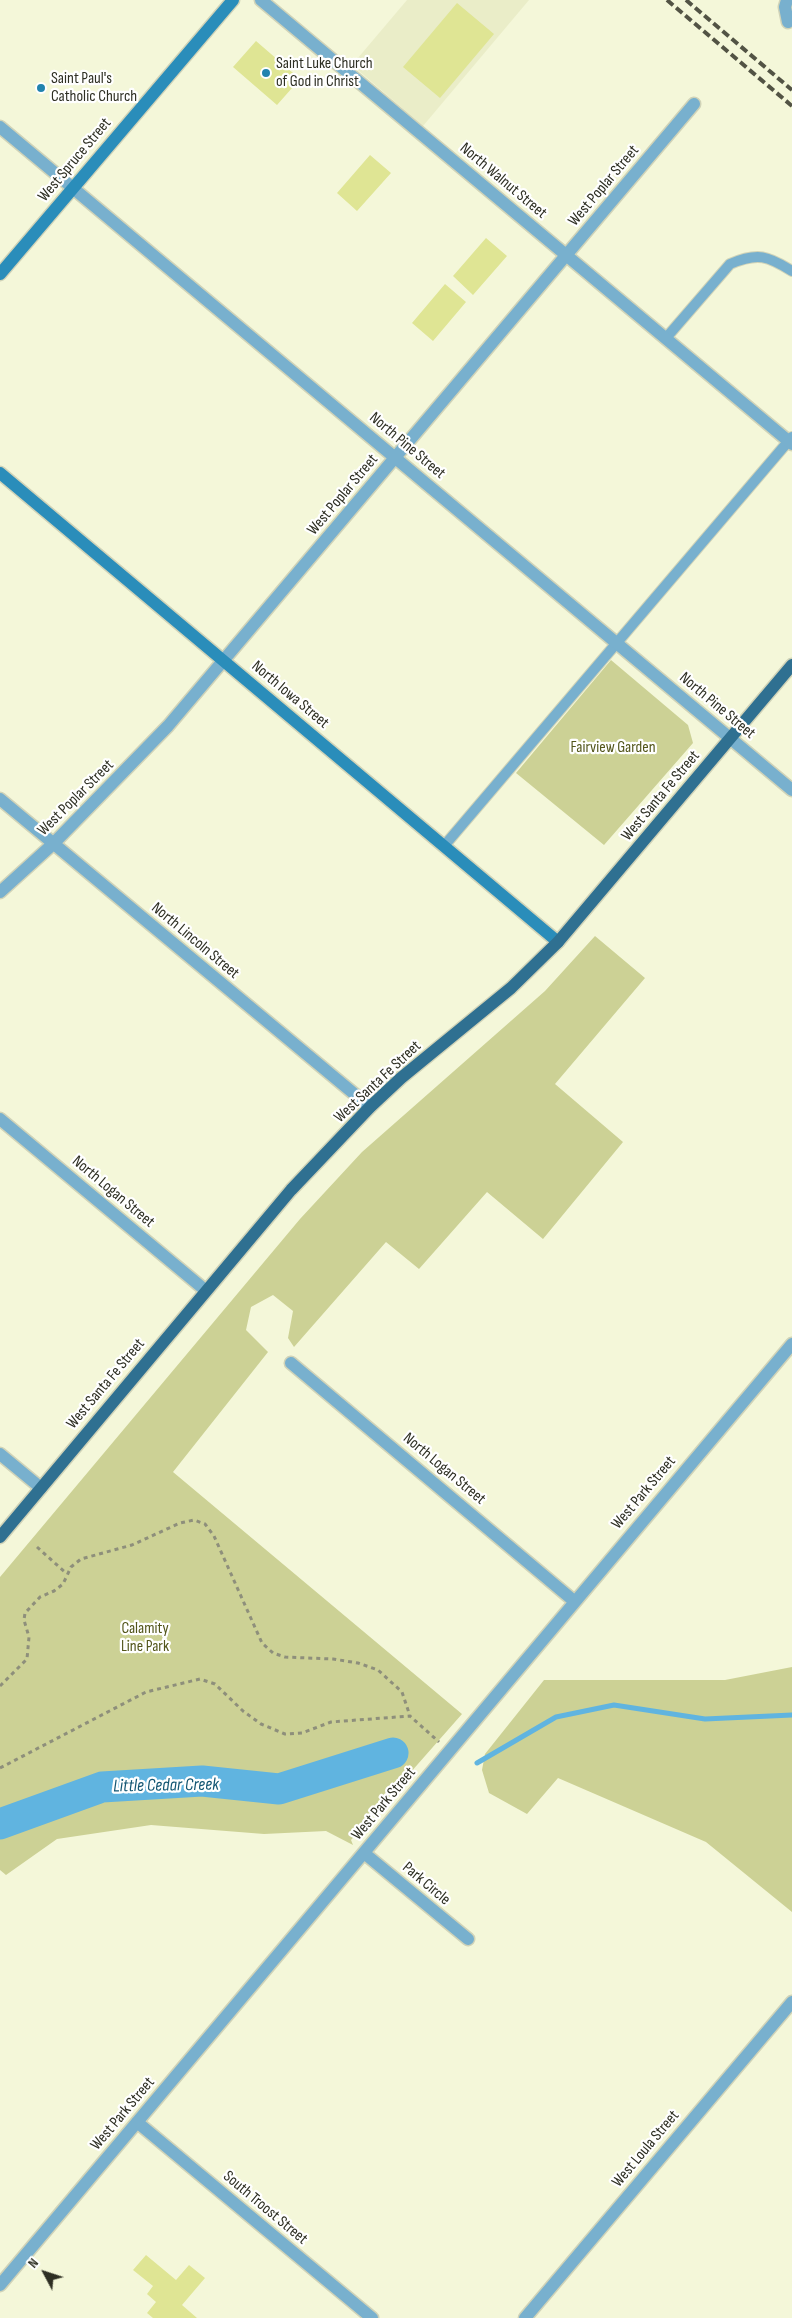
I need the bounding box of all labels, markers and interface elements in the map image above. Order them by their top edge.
place label: Saint Luke Church of God in Christ [276,54,373,92]
marker: Saint Luke Church of God in Christ [260,67,272,79]
place label: Saint Paul's Catholic Church [51,69,137,107]
marker: Saint Paul's Catholic Church [35,82,47,94]
street label: West Spruce Street [34,114,116,206]
street label: North Walnut Street [456,139,550,223]
street label: West Poplar Street [565,142,643,230]
street label: North Pine Street [365,409,449,483]
street label: West Poplar Street [304,451,382,539]
street label: North Iowa Street [247,657,333,733]
street label: North Pine Street [675,669,759,743]
park label: Fairview Garden [570,738,656,758]
street label: West Santa Fe Street [618,747,704,845]
street label: West Poplar Street [34,756,118,840]
street label: North Lincoln Street [147,899,243,983]
street label: West Santa Fe Street [331,1037,425,1127]
street label: North Logan Street [68,1152,158,1232]
street label: West Santa Fe Street [63,1335,149,1433]
street label: North Logan Street [399,1429,489,1509]
street label: West Park Street [608,1453,680,1533]
park label: Calamity Line Park [121,1619,169,1657]
street label: West Park Street [348,1764,420,1844]
water label: Little Cedar Creek [113,1774,219,1798]
street label: Park Circle [398,1858,454,1910]
street label: West Park Street [87,2074,159,2154]
street label: West Loula Street [608,2107,684,2191]
street label: South Troost Street [219,2167,311,2249]
north arrow [20,2248,70,2298]
text: N [24,2255,42,2271]

